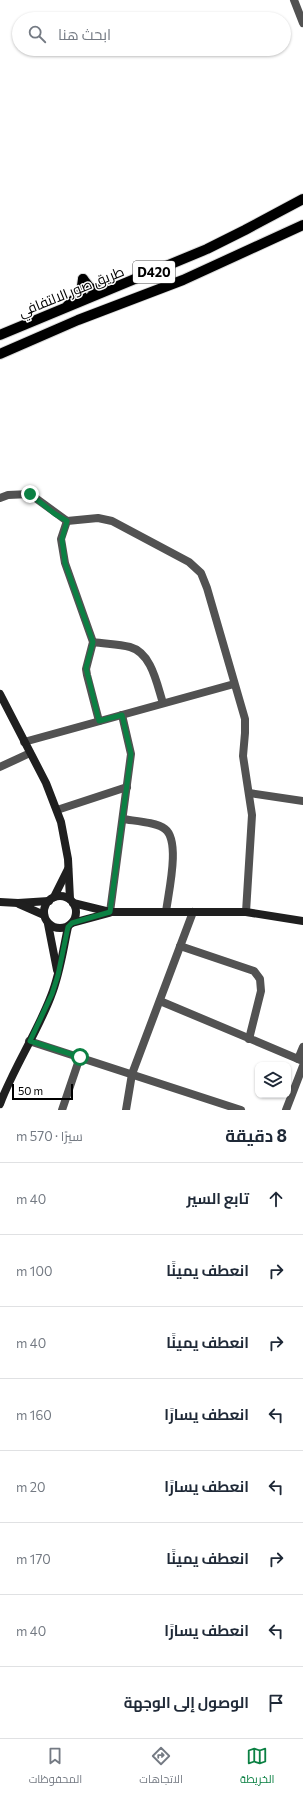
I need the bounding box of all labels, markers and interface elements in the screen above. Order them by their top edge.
search box [12,12,291,56]
icon: search [26,23,48,45]
text: ابحث هنا [58,25,111,43]
road number: D420 [133,261,175,283]
street label: طريق صور الالتفافي [16,262,128,324]
route end [21,485,39,503]
route start [71,1048,89,1066]
map controls [255,1062,291,1098]
button: layers [255,1062,291,1098]
scale bar [12,1082,73,1101]
text: 50 m [18,1084,43,1097]
text: 8 دقيقة [225,1125,287,1146]
text: سيرًا · 570 m [16,1128,83,1144]
icon: ahead [265,1188,287,1210]
text: تابع السير [186,1189,249,1207]
text: 40 m [16,1191,46,1207]
icon: right [265,1260,287,1282]
text: انعطف يمينًا [166,1261,249,1279]
text: 100 m [16,1263,52,1279]
icon: right [265,1332,287,1354]
text: انعطف يمينًا [166,1333,249,1351]
text: 40 m [16,1335,46,1351]
icon: left [265,1404,287,1426]
text: انعطف يسارًا [164,1405,249,1423]
text: 160 m [16,1407,52,1423]
icon: left [265,1476,287,1498]
text: انعطف يسارًا [164,1477,249,1495]
text: 20 m [16,1479,46,1495]
icon: right [265,1548,287,1570]
text: انعطف يمينًا [166,1549,249,1567]
text: 170 m [16,1551,51,1567]
icon: left [265,1620,287,1642]
text: انعطف يسارًا [164,1621,249,1639]
text: 40 m [16,1623,46,1639]
icon: arrive [265,1692,287,1714]
text: الوصول إلى الوجهة [124,1693,249,1711]
tab: المحفوظات [29,1745,82,1789]
tab: الاتجاهات [139,1745,183,1789]
tab: الخريطة [240,1745,274,1789]

